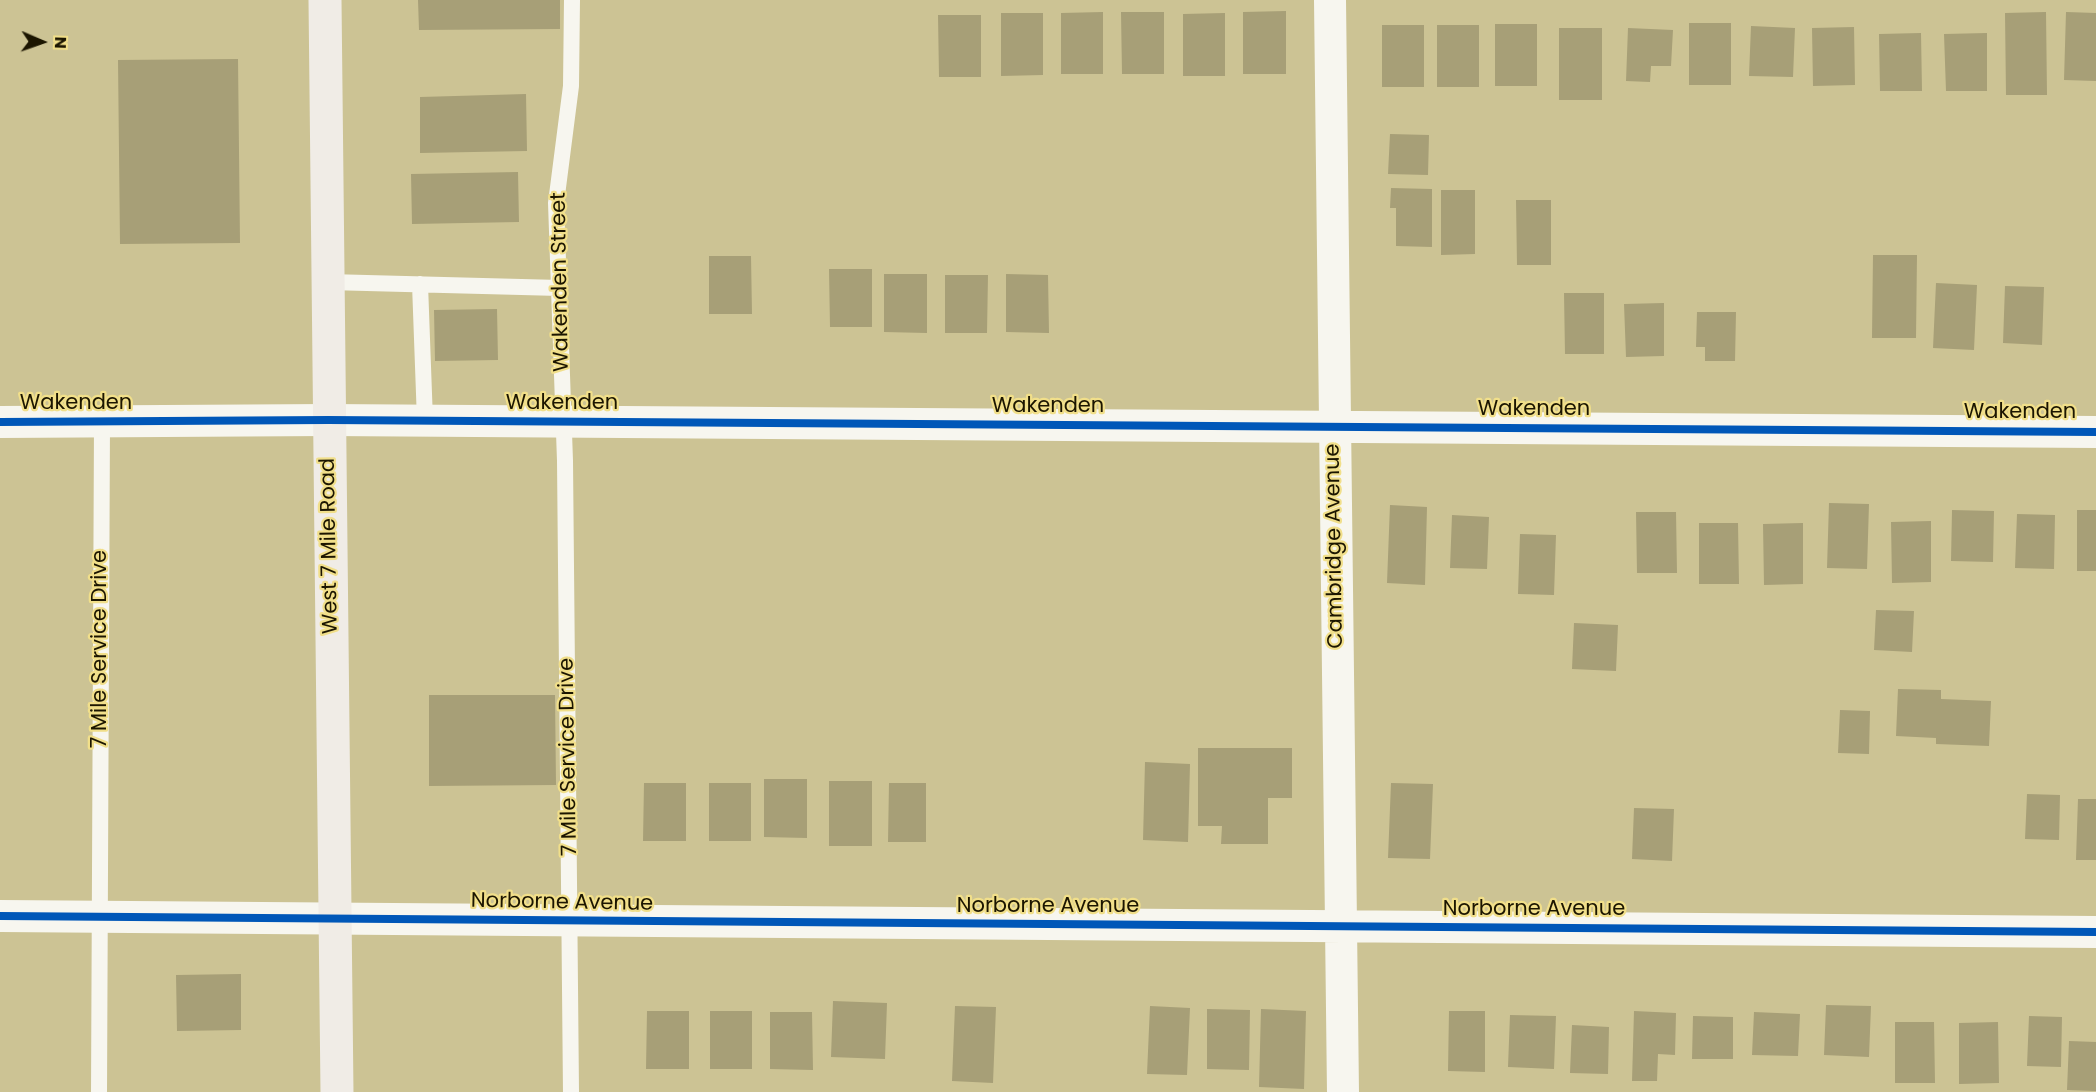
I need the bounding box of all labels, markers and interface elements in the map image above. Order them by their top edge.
north arrow [12,12,72,72]
text: N [49,36,72,49]
street label: Wakenden Street [547,192,575,372]
street label: Wakenden [20,391,132,417]
street label: Wakenden [506,391,618,417]
street label: Wakenden [992,394,1104,420]
street label: Wakenden [1478,397,1590,423]
street label: Wakenden [1964,400,2076,426]
street label: Cambridge Avenue [1321,443,1349,649]
street label: West 7 Mile Road [316,458,344,634]
street label: 7 Mile Service Drive [88,550,114,748]
street label: 7 Mile Service Drive [555,658,583,856]
street label: Norborne Avenue [471,889,653,917]
street label: Norborne Avenue [957,894,1139,920]
street label: Norborne Avenue [1443,897,1625,923]

